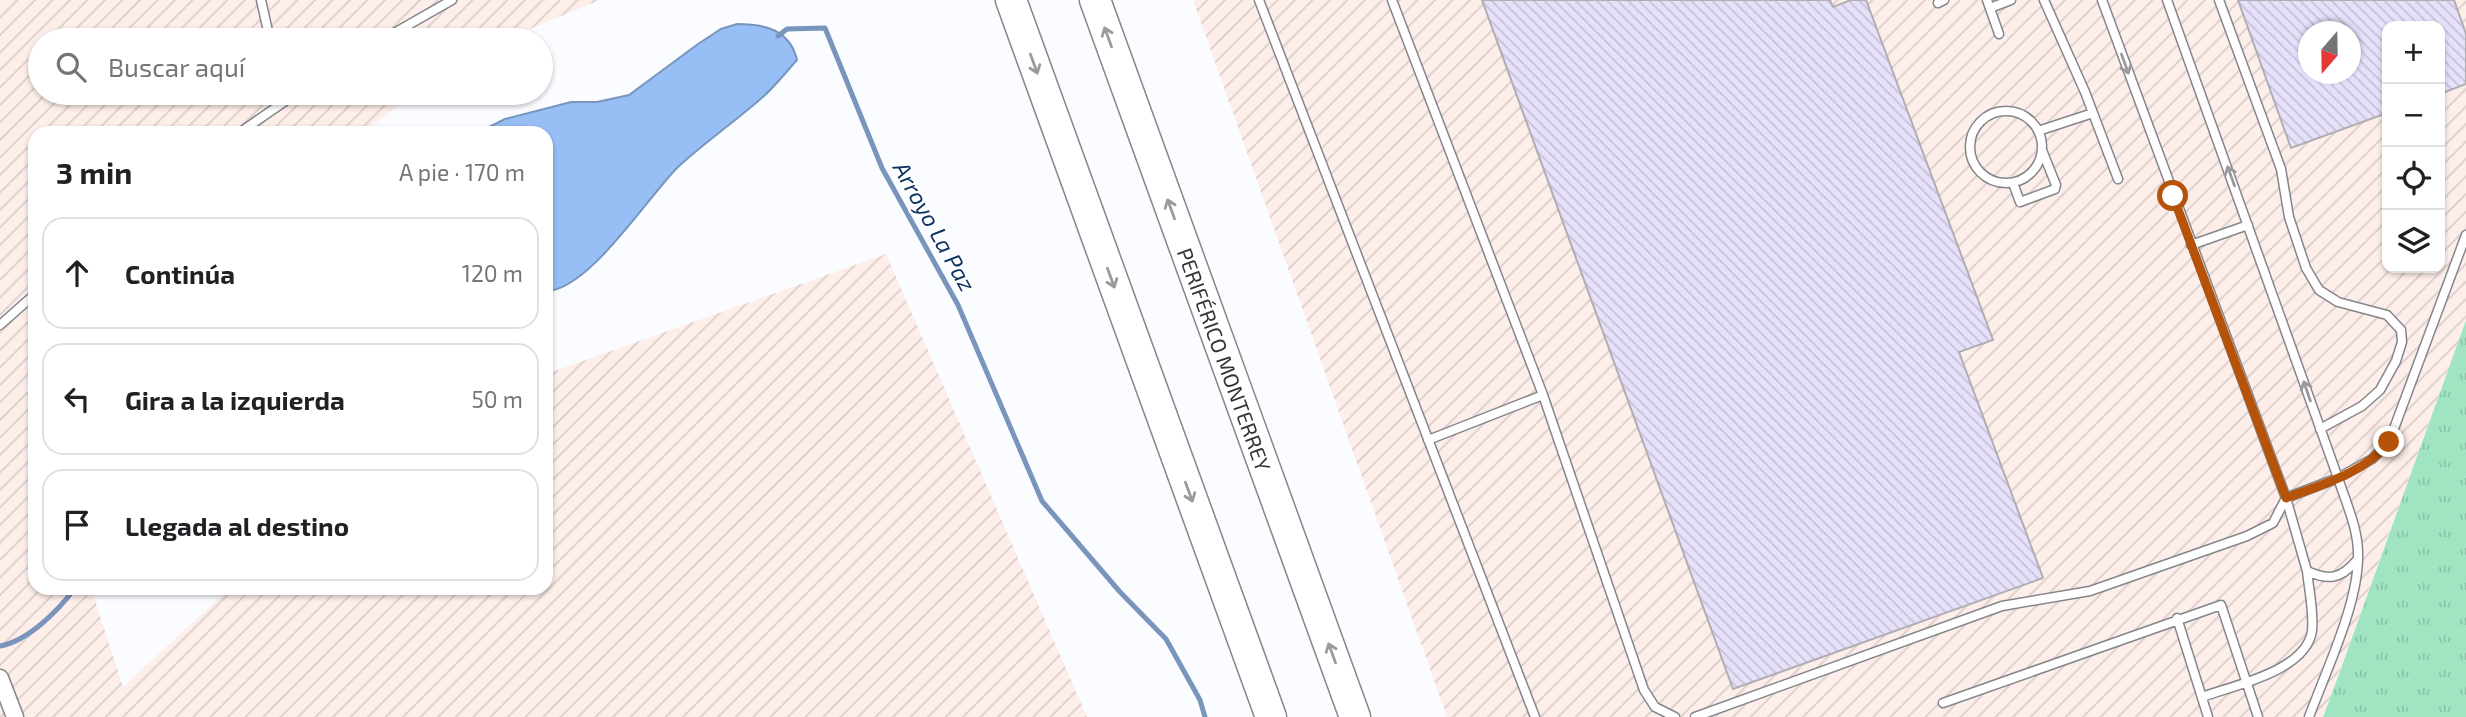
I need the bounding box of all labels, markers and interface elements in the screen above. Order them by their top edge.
north arrow [2298,21,2361,84]
map controls [2382,21,2445,273]
button: + [2382,21,2445,84]
one-way arrow [1101,27,1113,49]
search box [28,28,553,105]
icon: search [52,48,90,86]
text: Buscar aquí [108,51,245,82]
one-way arrow [1029,53,1041,75]
one-way arrow [2120,53,2132,75]
button: − [2382,84,2445,147]
button: locate [2382,147,2445,210]
text: 3 min [56,154,132,190]
water label: Arroyo La Paz [887,155,982,296]
text: A pie · 170 m [399,158,525,186]
one-way arrow [2224,166,2237,188]
route start [2157,180,2188,211]
one-way arrow [1163,198,1176,220]
button: layers [2382,210,2445,273]
street label: PERIFÉRICO MONTERREY [1173,244,1277,474]
icon: ahead [58,254,96,292]
text: Continúa [125,258,235,289]
text: 120 m [462,259,523,287]
one-way arrow [1106,267,1119,289]
icon: left [58,380,96,418]
one-way arrow [2300,380,2312,402]
text: Gira a la izquierda [125,384,345,415]
text: 50 m [472,385,523,413]
route end [2373,426,2404,457]
one-way arrow [1184,481,1196,503]
icon: arrive [58,506,96,544]
text: Llegada al destino [125,510,349,541]
one-way arrow [1325,642,1337,664]

